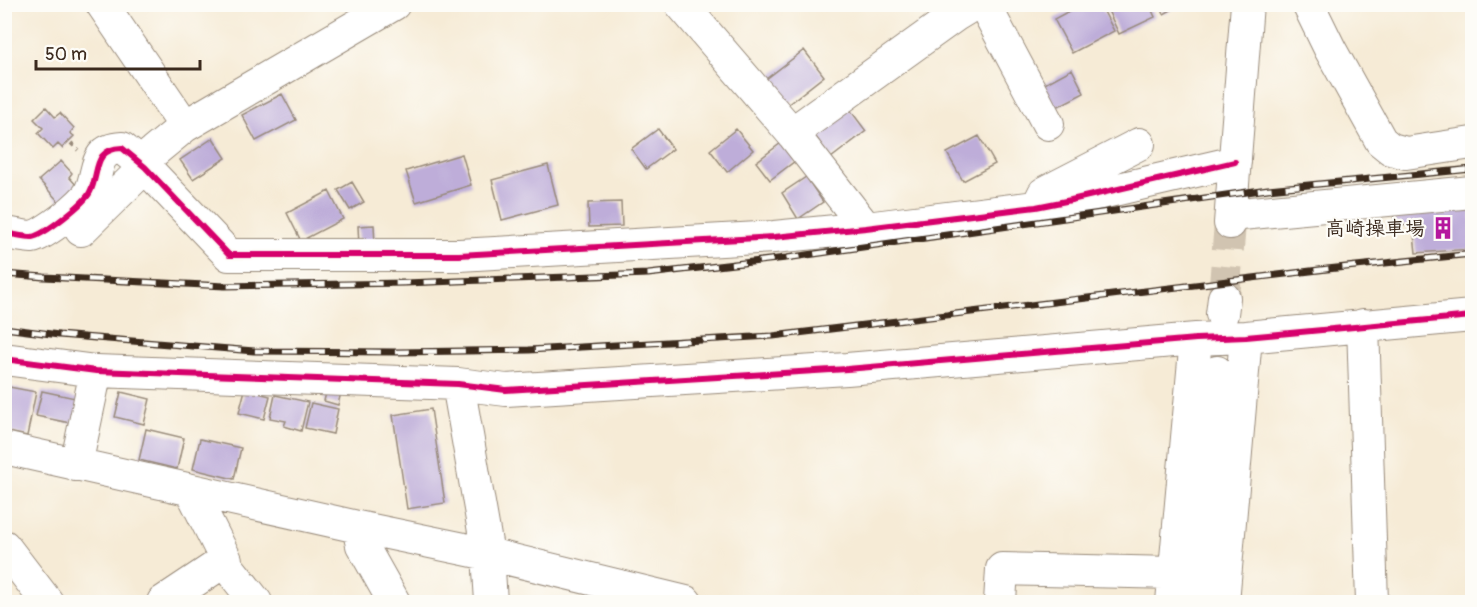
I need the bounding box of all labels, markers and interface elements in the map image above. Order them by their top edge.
scale bar [36,33,200,71]
text: 50 m [45,43,87,66]
building icon: 高崎操車場 [1430,215,1456,241]
place label: 高崎操車場 [1325,216,1425,241]

